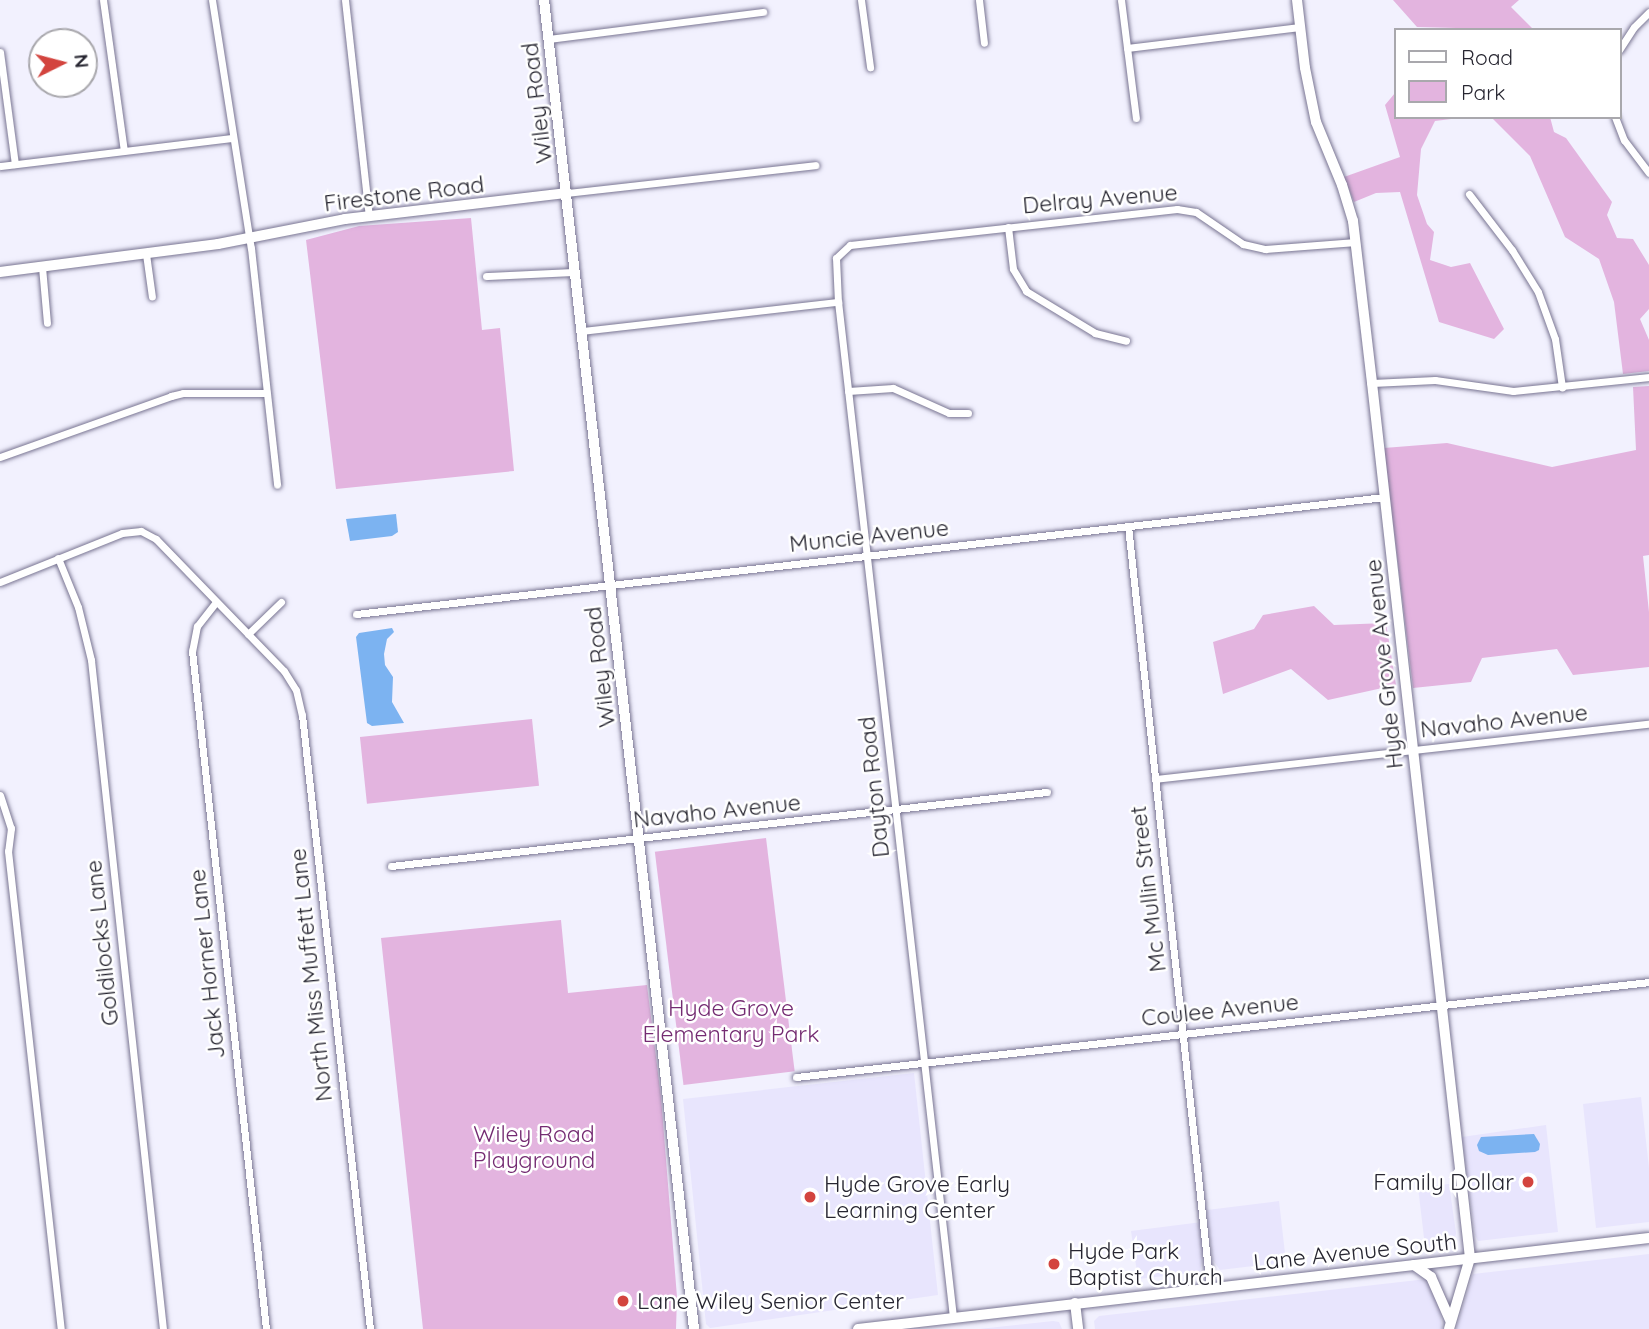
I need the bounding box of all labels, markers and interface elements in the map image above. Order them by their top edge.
north arrow [28,28,98,98]
legend [1394,28,1621,119]
street label: Wiley Road [516,41,558,165]
text: Road [1461,44,1513,70]
text: N [69,53,95,69]
text: Park [1461,79,1505,105]
street label: Firestone Road [322,170,486,218]
street label: Delray Avenue [1021,178,1179,220]
street label: Muncie Avenue [788,514,950,558]
street label: Hyde Grove Avenue [1359,558,1409,770]
street label: Wiley Road [579,605,621,729]
street label: Navaho Avenue [1419,698,1589,744]
street label: Dayton Road [853,715,895,859]
street label: Navaho Avenue [632,788,802,834]
street label: Mc Mullin Street [1124,804,1172,974]
street label: North Miss Muffett Lane [284,847,338,1103]
street label: Goldilocks Lane [80,859,124,1027]
street label: Jack Horner Lane [183,868,231,1060]
street label: Coulee Avenue [1140,988,1300,1032]
park label: Hyde Grove Elementary Park [642,994,820,1048]
park label: Wiley Road Playground [473,1120,595,1174]
place label: Family Dollar [1373,1168,1514,1196]
place label: Hyde Grove Early Learning Center [824,1170,1010,1224]
marker: Family Dollar [1520,1174,1536,1190]
marker: Hyde Grove Early Learning Center [802,1189,818,1205]
street label: Lane Avenue South [1252,1228,1458,1276]
place label: Hyde Park Baptist Church [1068,1237,1223,1291]
marker: Hyde Park Baptist Church [1046,1256,1062,1272]
place label: Lane Wiley Senior Center [637,1287,904,1315]
marker: Lane Wiley Senior Center [615,1293,631,1309]

